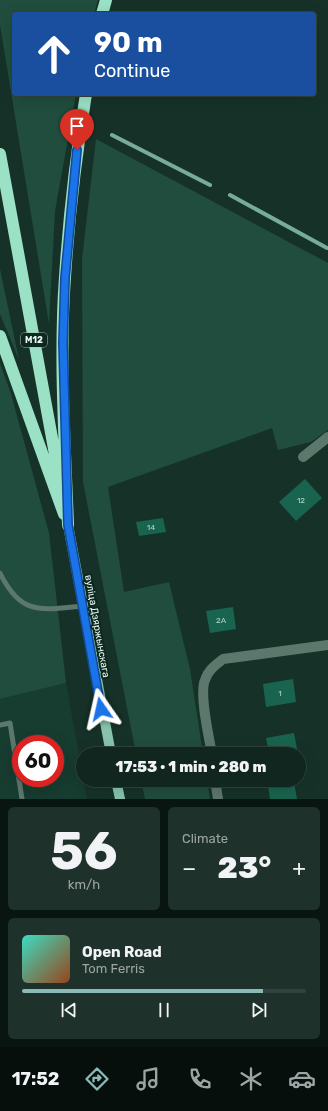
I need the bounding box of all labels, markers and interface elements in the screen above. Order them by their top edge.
text: 90 m [94,26,163,59]
icon: ahead [28,28,80,80]
text: Continue [94,60,170,82]
pin [60,109,94,150]
icon: arrive [66,115,88,137]
road number: М12 [21,333,47,347]
house number: 12 [297,496,305,505]
house number: 14 [147,523,155,532]
street label: вуліца Дзяржынскага [82,574,112,679]
house number: 2А [216,616,227,625]
position arrow [80,688,122,730]
house number: 1 [278,689,282,698]
speed limit sign: 60 [12,735,64,787]
text: 17:53 · 1 min · 280 m [116,758,266,776]
text: 56 [50,820,118,882]
text: Climate [182,831,228,846]
text: 23° [218,850,271,886]
text: − [182,855,196,882]
text: + [292,855,306,882]
text: km/h [68,877,100,892]
text: Open Road [82,943,162,961]
text: Tom Ferris [82,961,145,976]
icon: previous [58,999,80,1021]
icon: pause [153,999,175,1021]
icon: next [248,999,270,1021]
icon: directions [83,1065,111,1093]
icon: music [134,1065,162,1093]
icon: phone [186,1065,214,1093]
icon: climate [237,1065,265,1093]
icon: car [288,1065,316,1093]
text: 17:52 [12,1068,60,1090]

